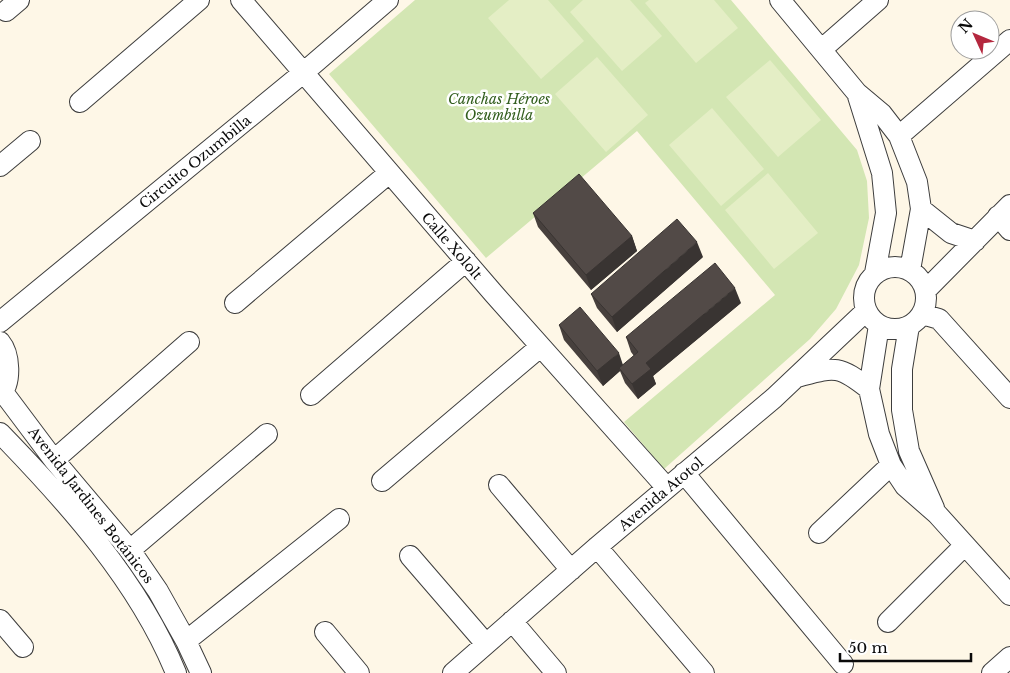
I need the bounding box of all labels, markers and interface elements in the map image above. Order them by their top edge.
north arrow [950,10,1000,60]
text: N [955,15,977,37]
park label: Canchas Héroes Ozumbilla [448,90,550,124]
street label: Circuito Ozumbilla [135,111,255,213]
street label: Calle Xololt [418,209,487,284]
street label: Avenida Jardines Botánicos [24,422,158,587]
street label: Avenida Atotol [614,453,707,535]
scale bar [840,630,971,662]
text: 50 m [848,638,888,657]

